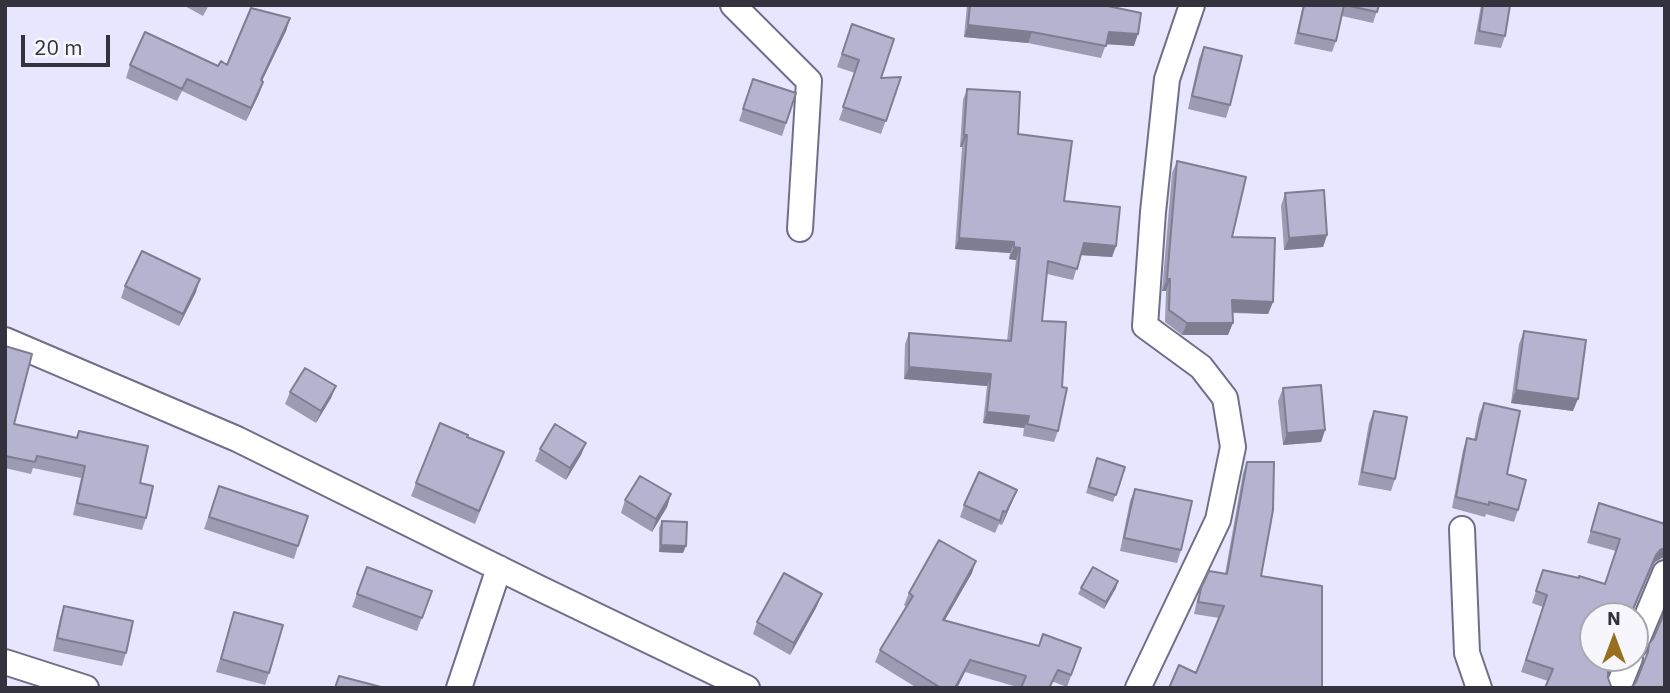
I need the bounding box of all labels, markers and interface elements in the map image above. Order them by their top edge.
scale bar [24,21,114,65]
text: 20 m [34,33,83,61]
north arrow [1579,602,1649,672]
text: N [1607,606,1621,630]

